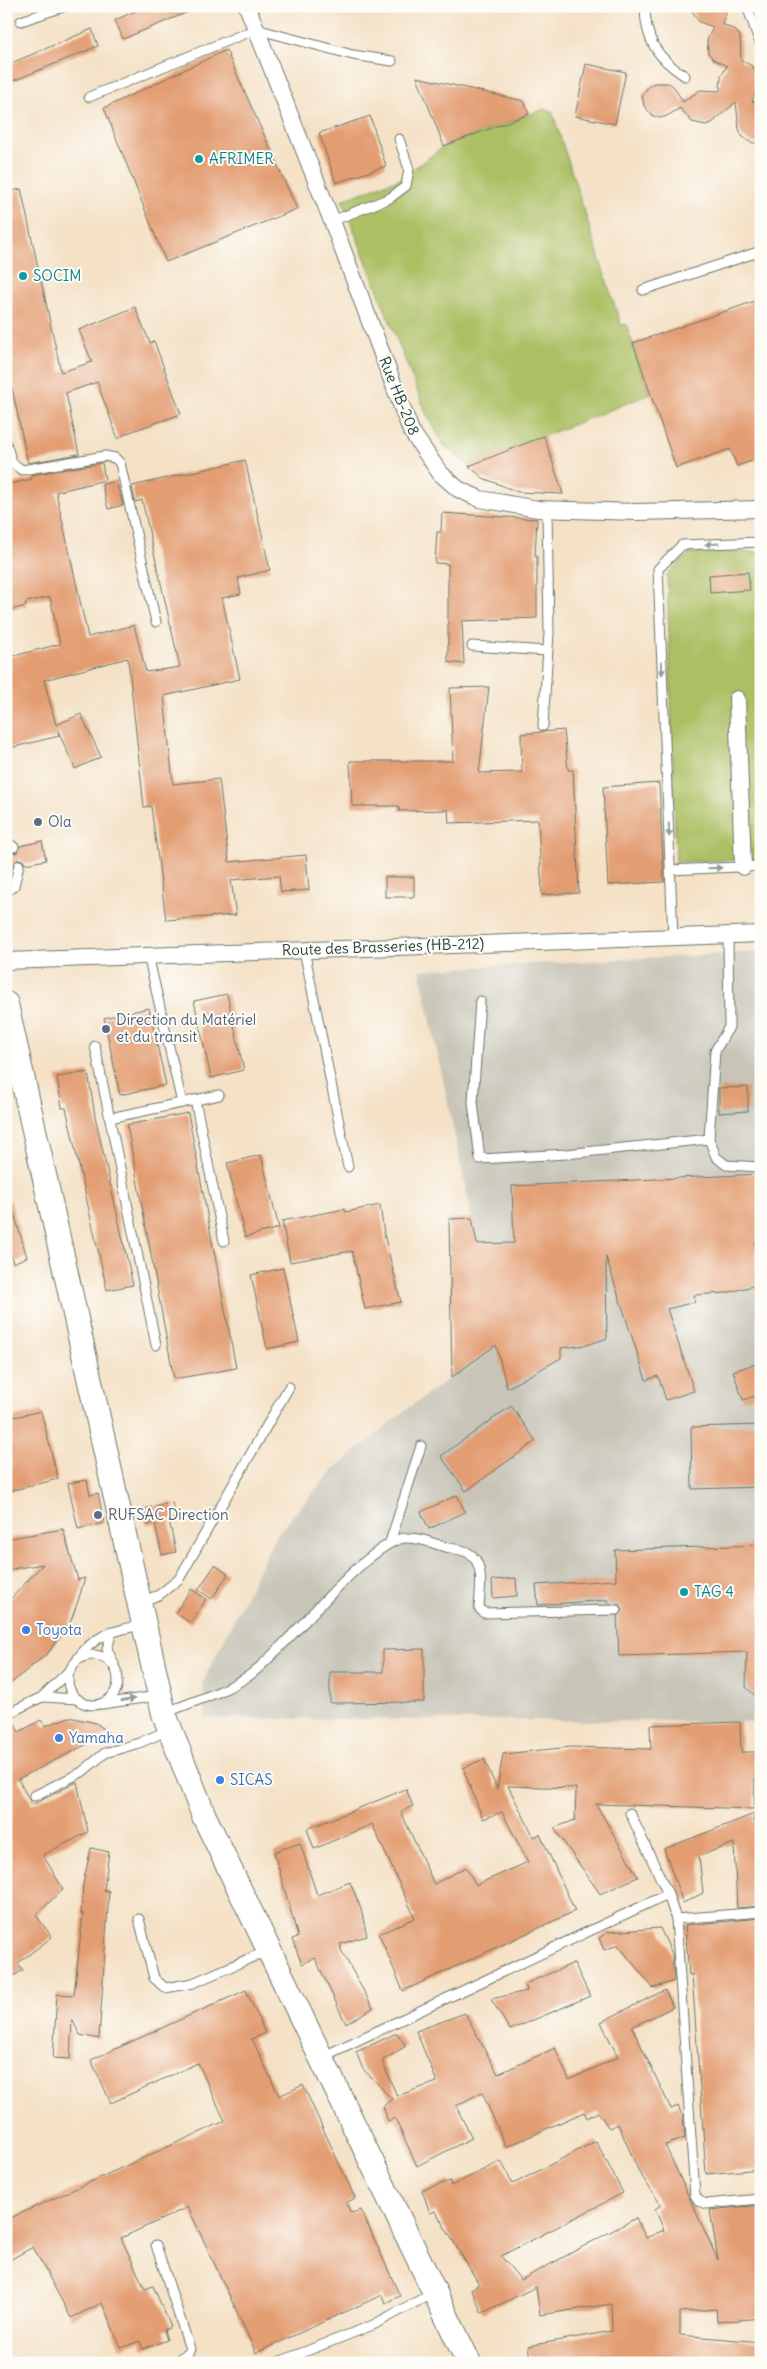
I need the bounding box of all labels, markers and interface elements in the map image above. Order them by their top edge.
place label: AFRIMER [209,149,274,168]
marker: AFRIMER [193,153,205,165]
place label: SOCIM [33,266,82,285]
marker: SOCIM [17,270,29,282]
street label: Rue HB-208 [375,354,424,438]
one-way arrow [704,541,720,549]
one-way arrow [659,660,667,676]
place label: Ola [48,812,72,831]
marker: Ola [32,816,44,828]
one-way arrow [665,823,673,839]
one-way arrow [708,864,724,872]
street label: Route des Brasseries (HB-212) [282,933,484,960]
place label: Direction du Matériel et du transit [116,1010,256,1046]
marker: Direction du Matériel et du transit [100,1023,112,1035]
place label: RUFSAC Direction [108,1505,229,1524]
marker: RUFSAC Direction [92,1509,104,1521]
place label: TAG 4 [694,1582,734,1601]
marker: TAG 4 [678,1586,690,1598]
place label: Toyota [36,1620,82,1639]
marker: Toyota [20,1624,32,1636]
one-way arrow [120,1696,136,1704]
place label: Yamaha [69,1728,124,1747]
marker: Yamaha [53,1732,65,1744]
place label: SICAS [230,1770,272,1789]
marker: SICAS [214,1774,226,1786]

